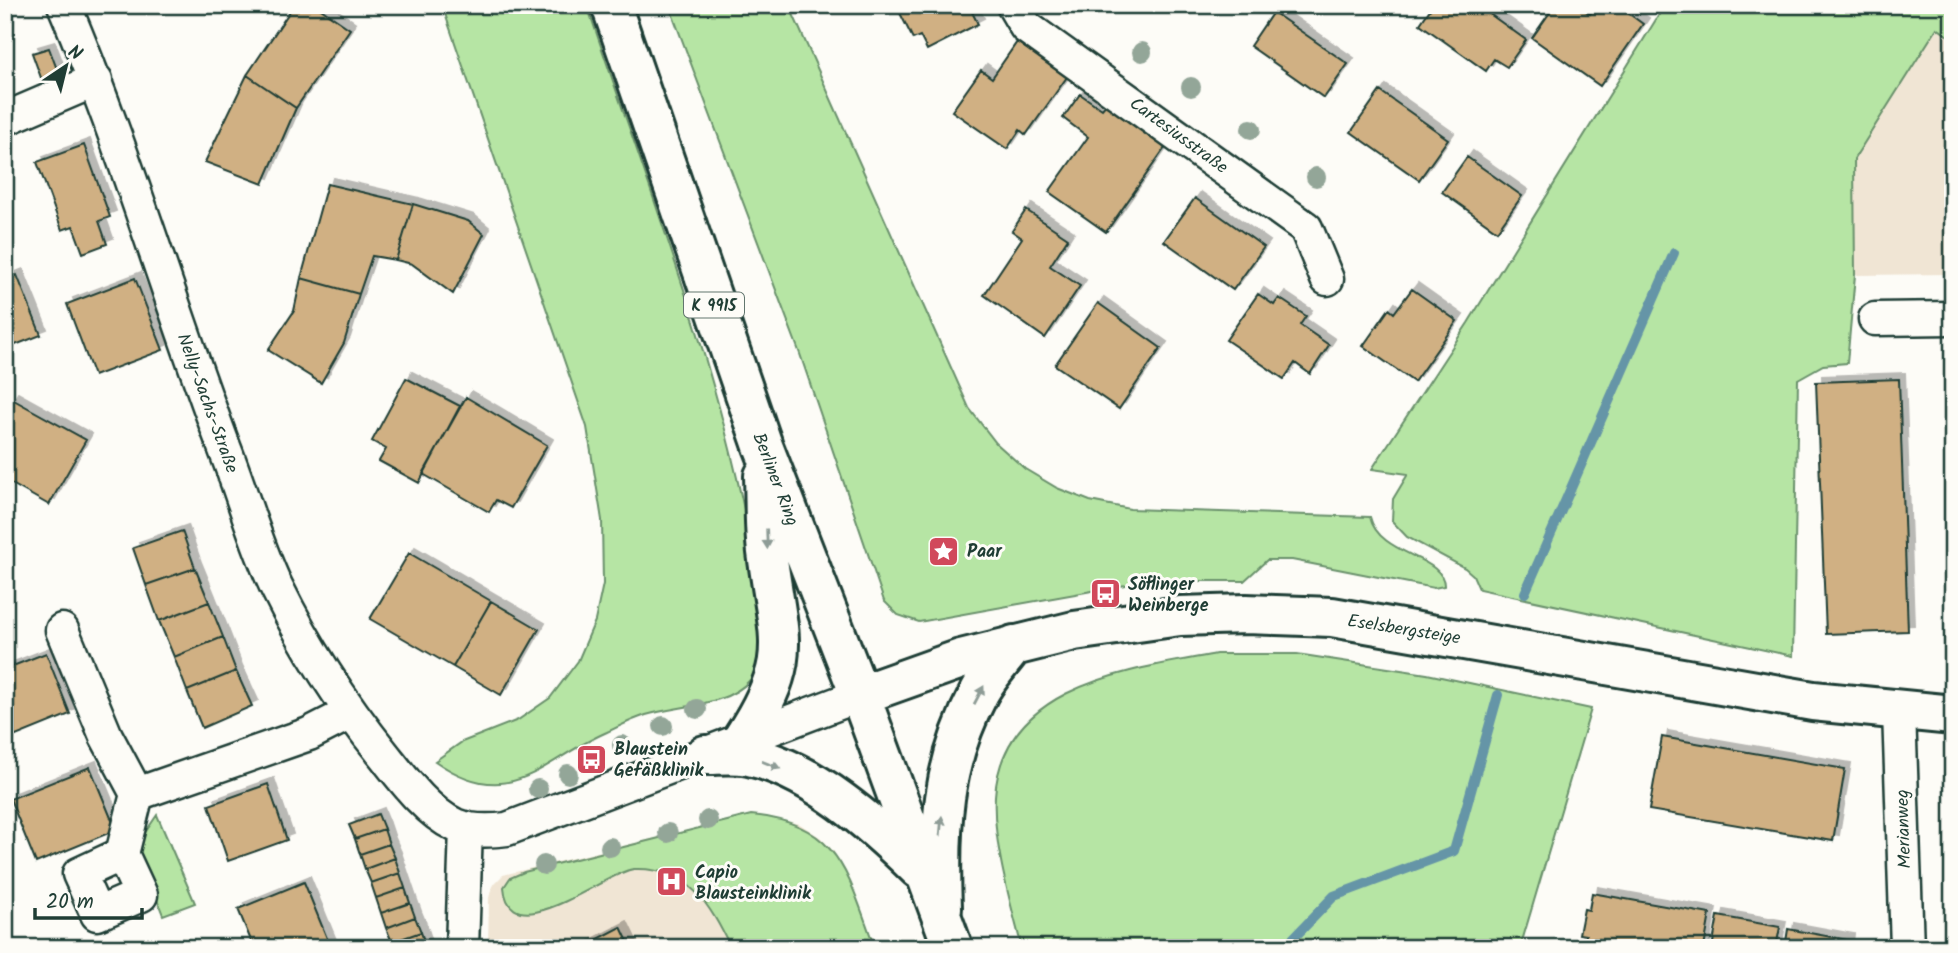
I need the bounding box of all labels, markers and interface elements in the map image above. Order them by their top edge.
north arrow [32,32,102,102]
text: N [61,38,88,69]
street label: Cartesiusstraße [1123,90,1234,182]
road number: K 9915 [684,292,744,318]
street label: Nelly-Sachs-Straße [168,330,245,478]
street label: Berliner Ring [743,429,806,530]
one-way arrow [761,528,772,550]
place icon: Paar [927,534,961,568]
place label: Paar [967,538,1003,567]
place label: Söflinger Weinberge [1128,571,1209,621]
bus stop icon: Söflinger Weinberge [1088,577,1122,611]
street label: Eselsbergsteige [1345,607,1462,654]
one-way arrow [972,685,984,705]
place label: Blaustein Gefäßklinik [614,736,704,786]
bus stop icon: Blaustein Gefäßklinik [574,742,608,776]
one-way arrow [760,759,781,770]
street label: Merianweg [1889,789,1920,869]
one-way arrow [936,814,947,836]
place label: Capio Blausteinklinik [695,859,812,909]
hospital icon: Capio Blausteinklinik [655,865,689,899]
scale bar [35,876,142,920]
text: 20 m [46,886,94,919]

